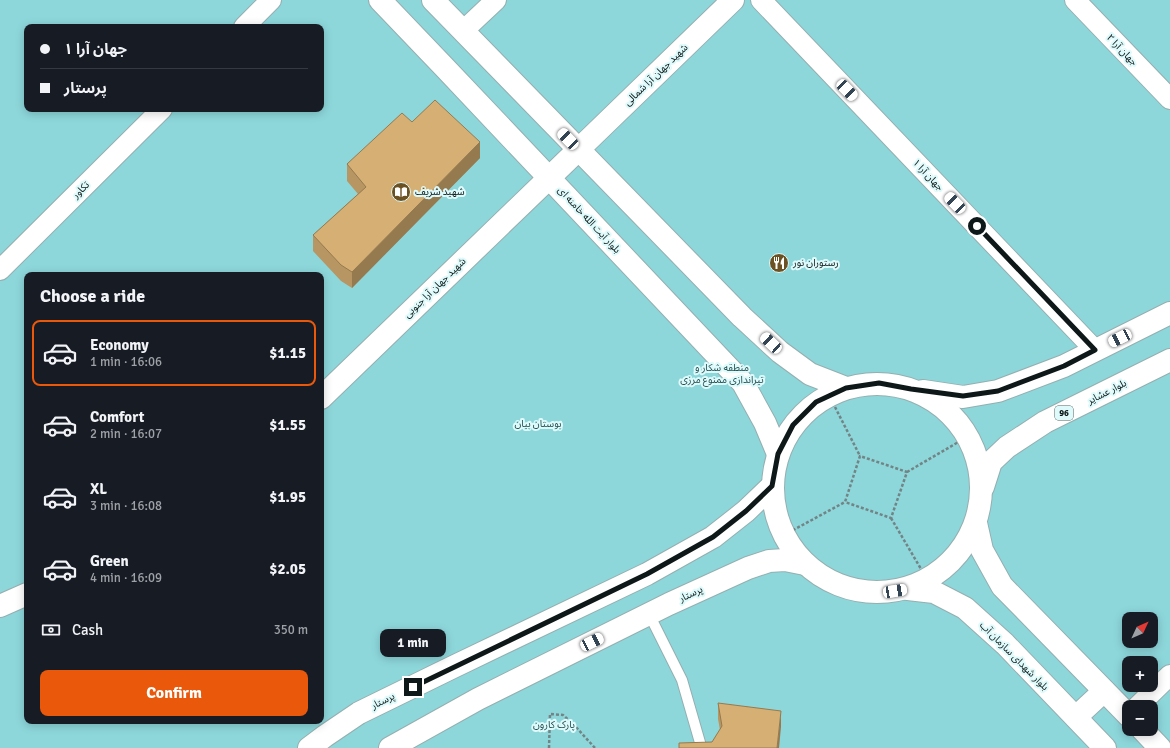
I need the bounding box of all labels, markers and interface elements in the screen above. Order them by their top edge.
street label: جهان آرا ۲ [1104,32,1140,68]
text: جهان آرا ۱ [64,40,127,58]
street label: شهید جهان آرا شمالی [622,41,690,108]
car [834,77,860,103]
text: پرستار [64,79,107,97]
car [555,126,581,152]
street label: جهان آرا ۱ [910,157,946,193]
street label: تکاور [69,179,92,202]
library icon: شهید شریف [390,181,412,203]
street label: بلوار آیت الله خامنه ای [555,184,623,256]
place label: شهید شریف [415,186,465,198]
car [942,190,968,216]
route start [968,217,986,235]
restaurant icon: رستوران نور [768,252,790,274]
street label: شهید جهان آرا جنوبی [402,255,469,321]
place label: رستوران نور [792,257,839,269]
text: Choose a ride [40,285,145,307]
car [1107,327,1133,349]
car [758,330,784,356]
icon: car [42,335,78,371]
text: Economy [90,336,149,354]
text: $1.15 [269,344,306,362]
text: 1 min · 16:06 [90,354,162,370]
park label: منطقه شکار و تیراندازی ممنوع مرزی [680,362,764,387]
street label: بلوار عشایر [1085,377,1129,407]
road number: 96 [1055,406,1073,420]
icon: car [42,407,78,443]
text: Comfort [90,408,144,426]
text: $1.55 [269,416,306,434]
park label: بوستان بیان [514,418,562,430]
text: 2 min · 16:07 [90,426,162,442]
icon: car [42,479,78,515]
text: XL [90,480,107,498]
text: $1.95 [269,488,306,506]
text: 3 min · 16:08 [90,498,162,514]
icon: car [42,551,78,587]
text: Green [90,552,129,570]
text: $2.05 [269,560,306,578]
text: 4 min · 16:09 [90,570,162,586]
street label: پرستار [676,583,705,605]
car [882,583,908,599]
north arrow [1122,612,1158,648]
map controls [1122,612,1158,736]
icon: cash [40,619,62,641]
street label: بلوار شهدای سازمان آب [977,619,1051,693]
text: Cash [72,621,103,639]
text: 350 m [274,622,308,638]
callout: 1 min [380,629,446,657]
car [579,631,605,653]
text: 1 min [397,635,429,651]
button: + [1122,656,1158,692]
button: Confirm [40,670,308,716]
route end [404,678,422,696]
street label: پرستار [368,690,397,712]
button: − [1122,700,1158,736]
park label: پارک کارون [533,719,575,731]

